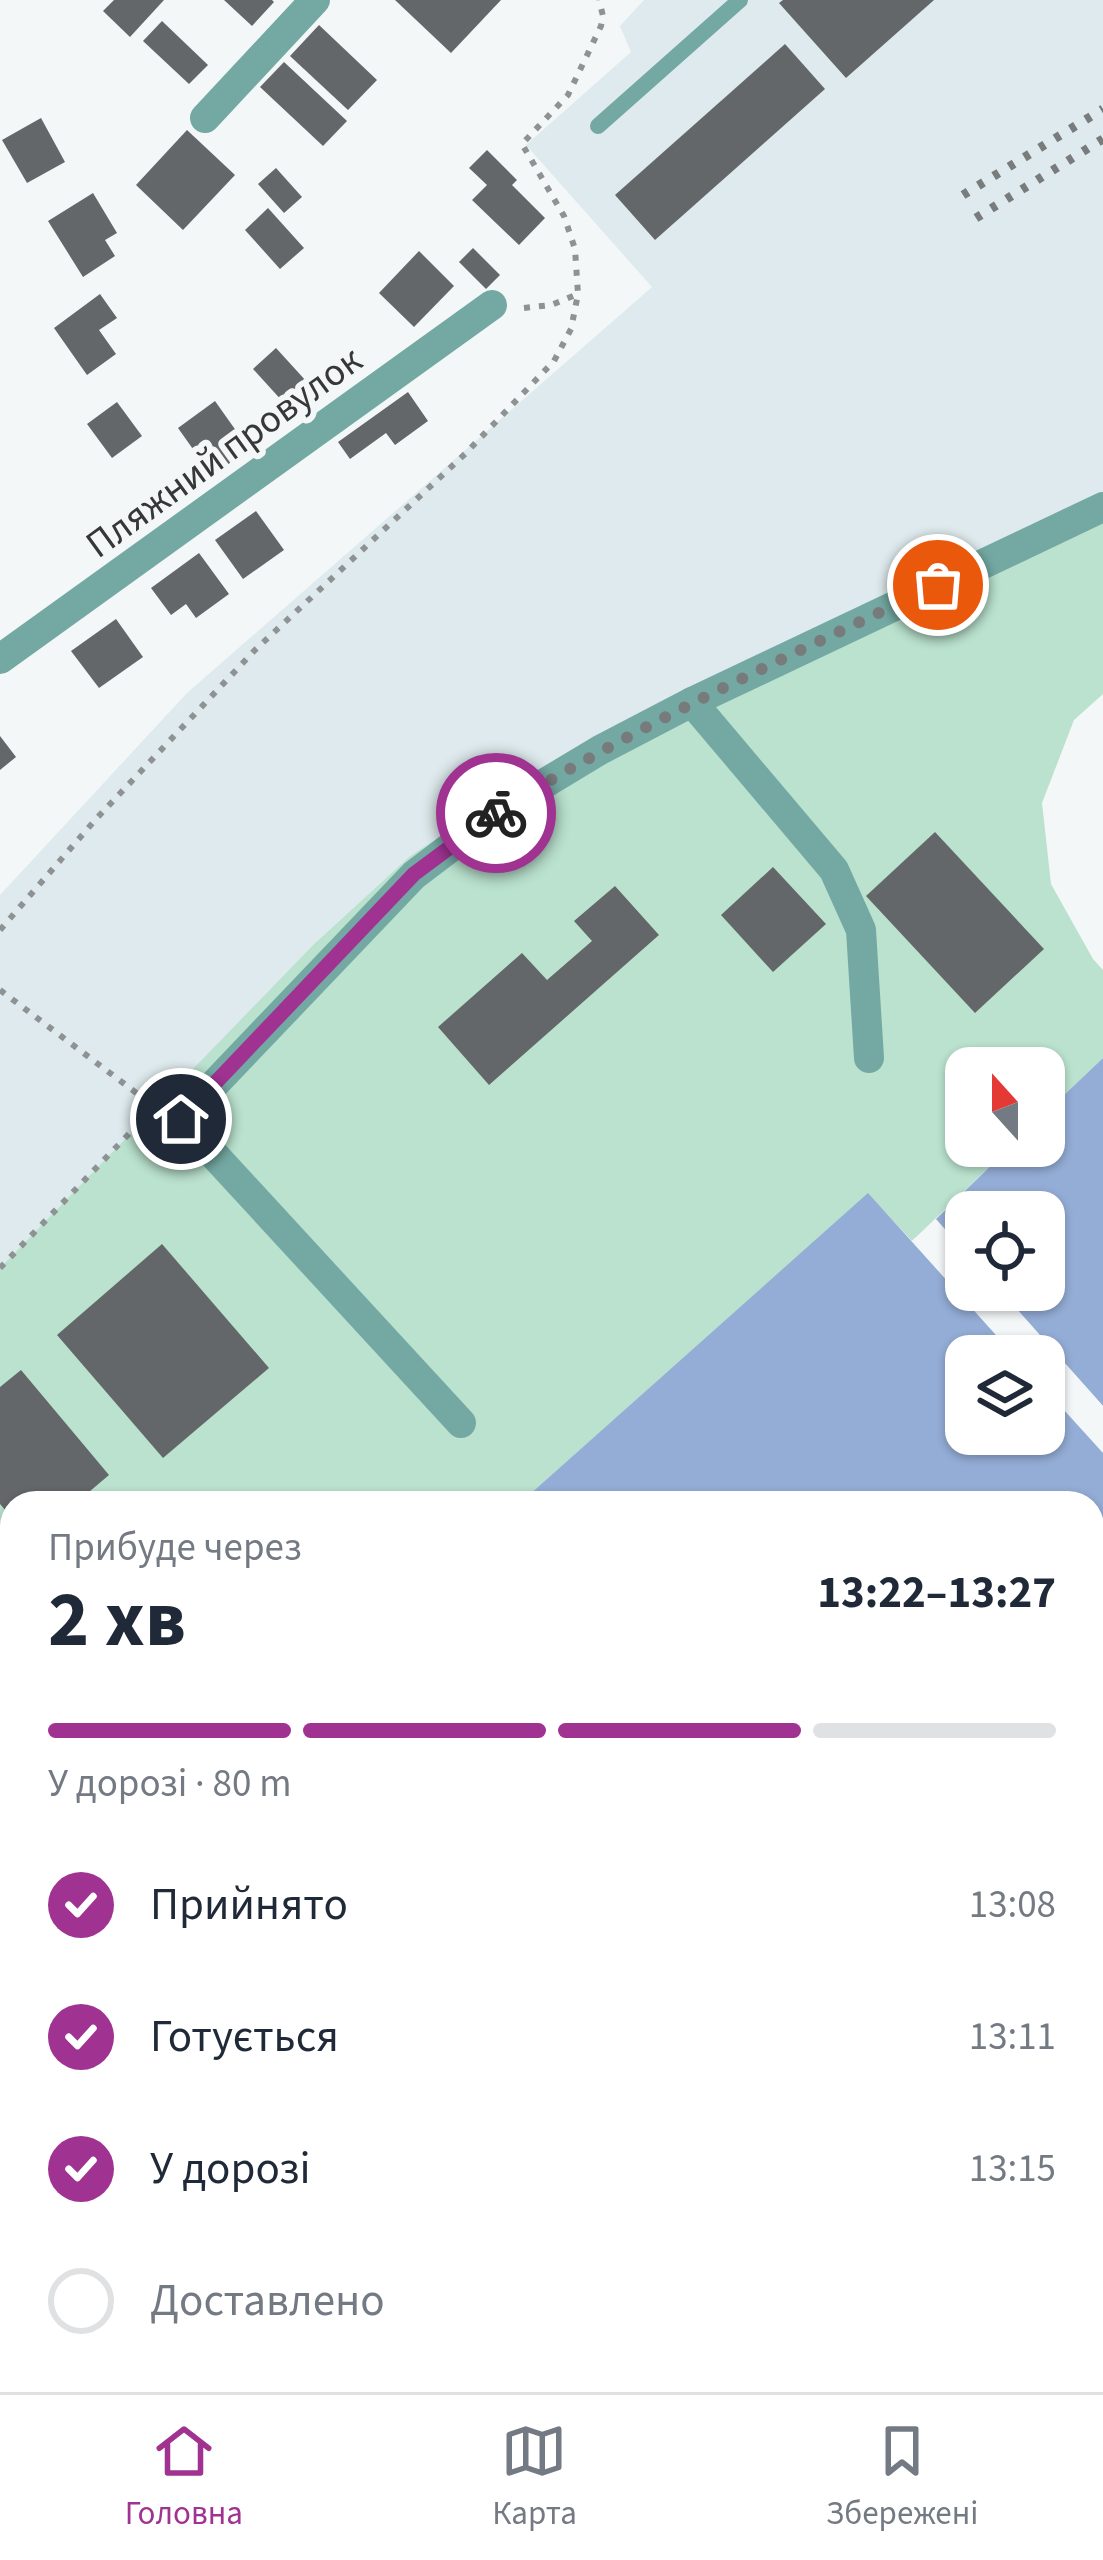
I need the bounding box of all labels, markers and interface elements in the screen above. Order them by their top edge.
street label: Пляжний провулок [74,333,374,572]
pin [887,534,989,636]
icon: bag [905,552,971,618]
courier [436,753,556,873]
icon: bike [463,780,529,846]
north arrow [945,1047,1065,1167]
map controls [945,1047,1065,1455]
pin [130,1068,232,1170]
icon: home [148,1086,214,1152]
button: locate [945,1191,1065,1311]
button: layers [945,1335,1065,1455]
text: Прибуде через [48,1520,302,1576]
text: 13:22–13:27 [817,1561,1056,1625]
text: 2 хв [48,1565,186,1676]
text: У дорозі · 80 m [48,1756,291,1812]
icon: check [48,1872,114,1938]
text: Прийнято [150,1873,348,1937]
text: 13:08 [969,1877,1056,1933]
icon: check [48,2004,114,2070]
text: Готується [150,2005,339,2069]
text: 13:11 [969,2009,1056,2065]
icon: check [48,2136,114,2202]
text: У дорозі [150,2137,311,2201]
text: 13:15 [969,2141,1056,2197]
text: Доставлено [150,2269,385,2333]
tab: Головна [125,2418,243,2537]
tab: Карта [492,2418,577,2537]
tab: Збережені [826,2418,978,2537]

